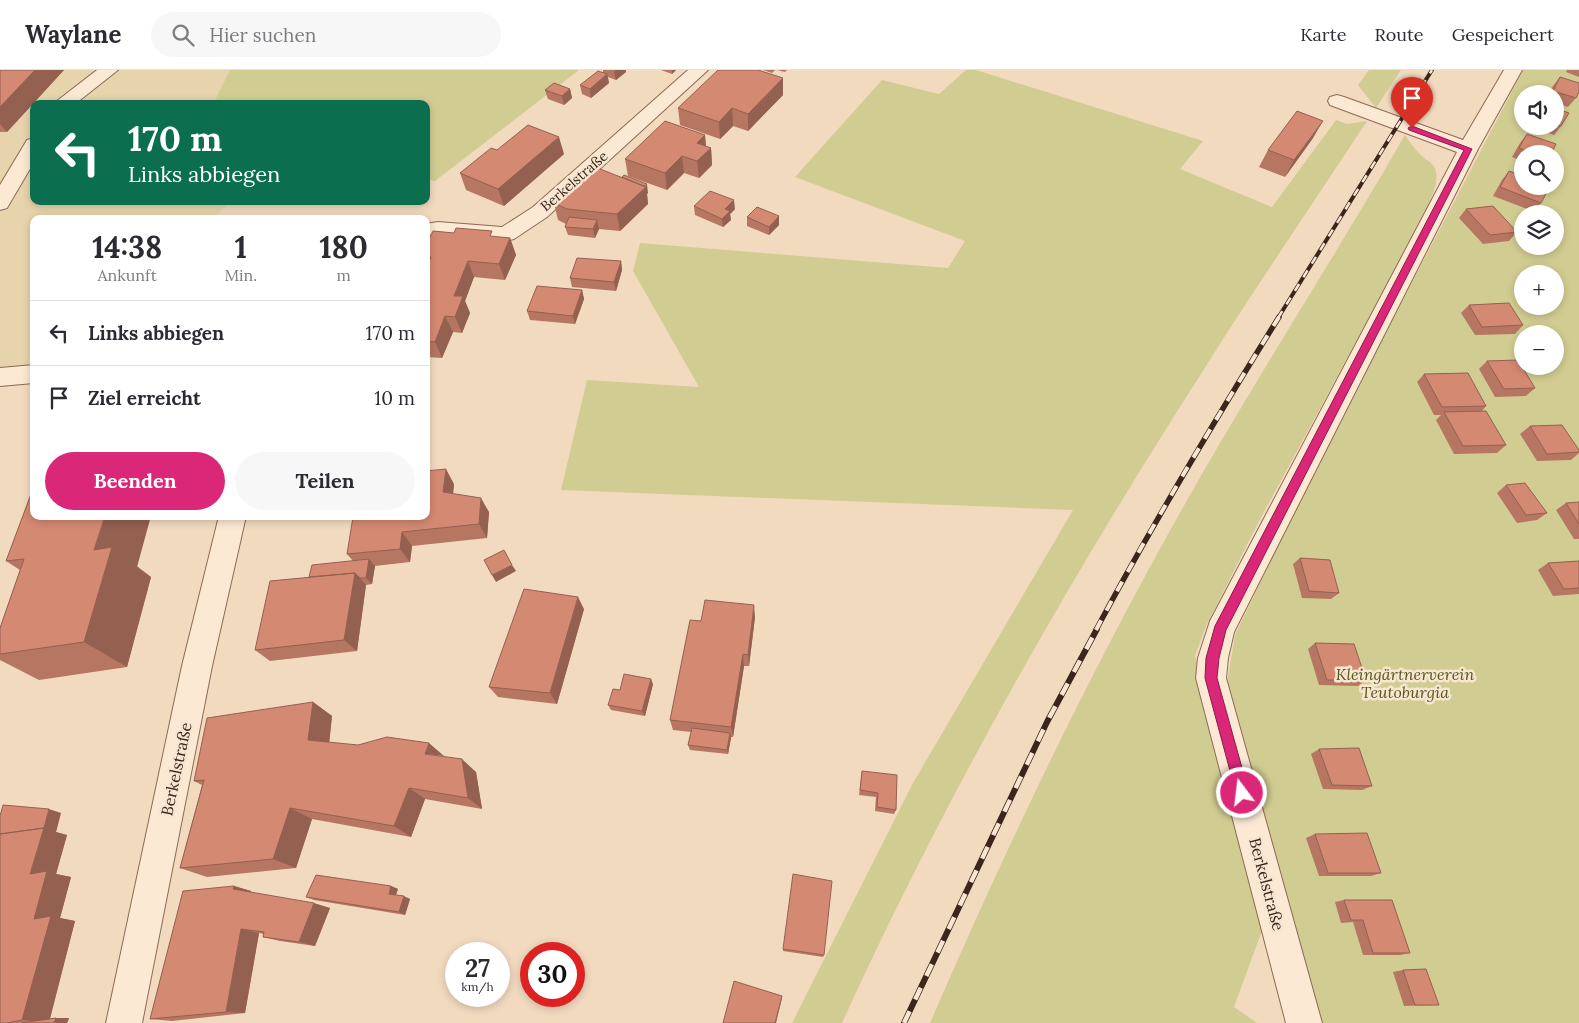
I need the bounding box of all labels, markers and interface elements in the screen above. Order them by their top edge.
search box [151,12,501,57]
text: Waylane [25,19,121,50]
icon: search [169,21,197,49]
text: Hier suchen [209,23,316,47]
text: Karte [1300,23,1346,46]
text: Route [1374,23,1424,46]
text: Gespeichert [1452,23,1554,46]
pin [1391,77,1433,128]
icon: arrive [1398,84,1426,112]
map controls [1514,85,1564,375]
button: sound [1514,85,1564,135]
text: 170 m [128,116,222,161]
icon: left [45,120,110,185]
button: search [1514,145,1564,195]
street label: Berkelstraße [537,147,612,215]
text: Links abbiegen [128,160,280,188]
button: layers [1514,205,1564,255]
text: 14:38 [92,228,162,266]
text: 1 [235,228,247,266]
text: 180 [319,228,368,266]
text: Ankunft [97,265,157,285]
text: Min. [224,265,257,285]
text: m [336,265,351,285]
button: + [1514,265,1564,315]
icon: left [45,319,73,347]
text: Links abbiegen [88,321,224,345]
text: 170 m [366,321,415,345]
button: − [1514,325,1564,375]
icon: arrive [45,384,73,412]
text: Ziel erreicht [88,386,201,410]
text: 10 m [374,386,415,410]
button: Beenden [45,452,225,510]
button: Teilen [235,452,415,510]
park label: Kleingärtnerverein Teutoburgia [1336,664,1474,702]
street label: Berkelstraße [156,720,196,818]
position arrow [1215,766,1267,818]
street label: Berkelstraße [1245,835,1289,933]
speed limit sign: 30 [520,942,585,1007]
text: 27 [465,952,490,984]
text: km/h [461,979,494,994]

